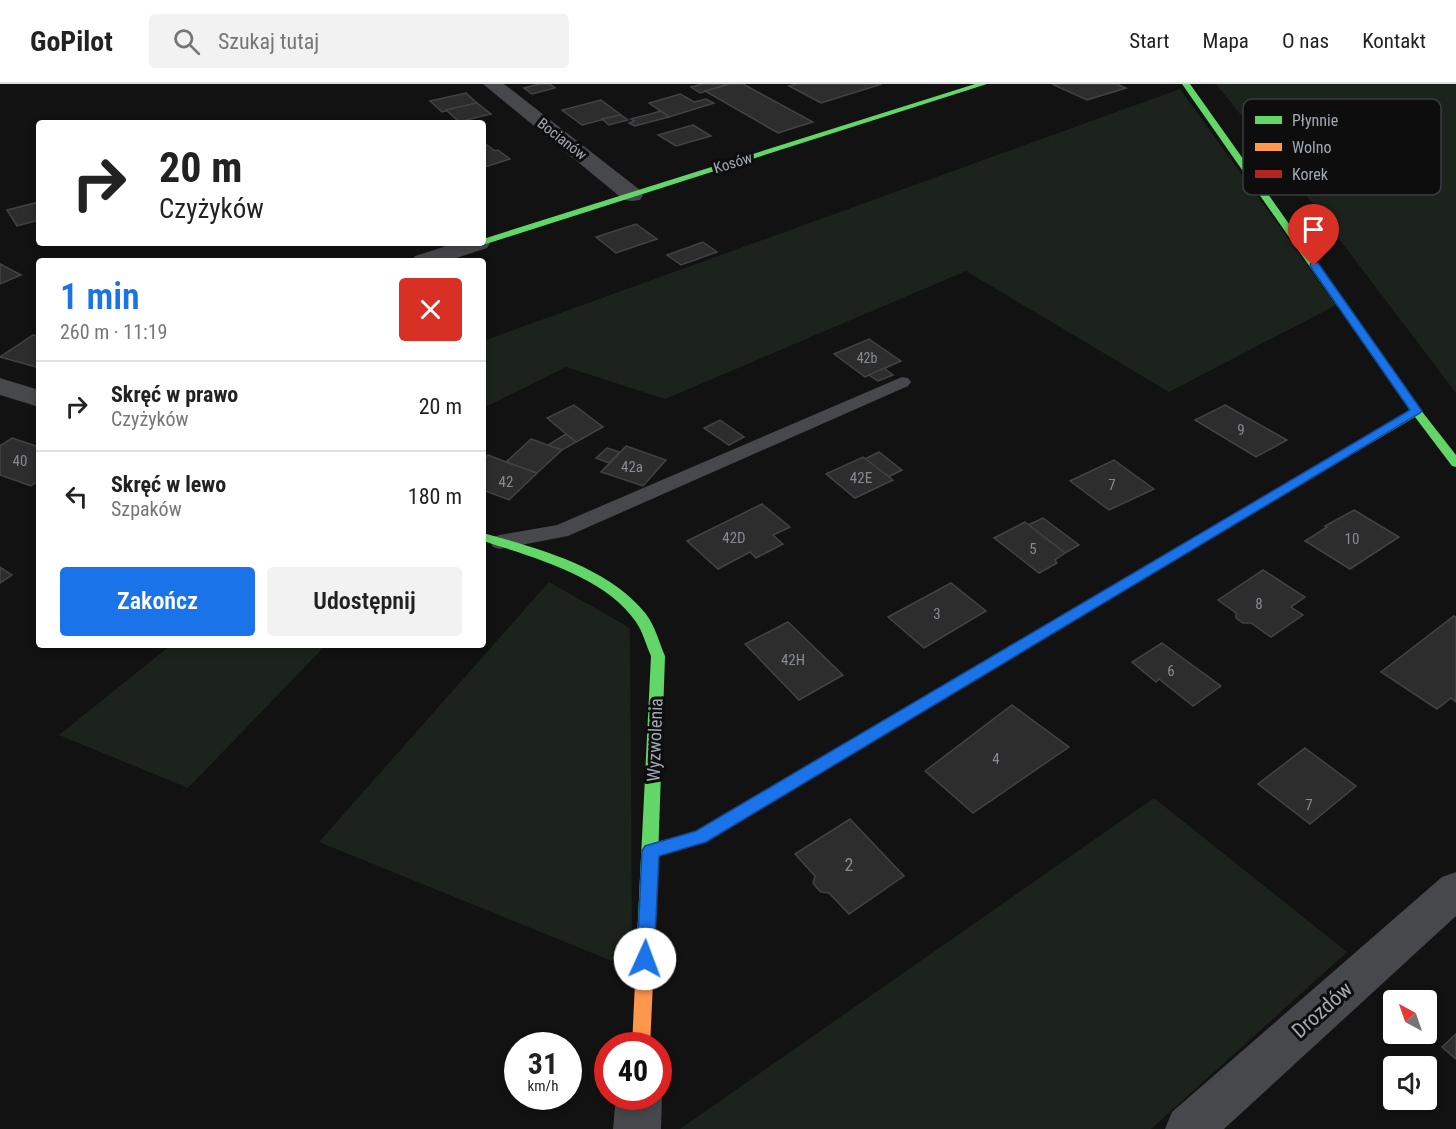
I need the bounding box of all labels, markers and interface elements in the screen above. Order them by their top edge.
search box [149,14,569,68]
text: GoPilot [30,25,113,58]
icon: search [170,25,203,58]
text: Szukaj tutaj [218,29,319,54]
text: Start [1129,29,1170,53]
text: Mapa [1203,29,1249,53]
text: O nas [1282,29,1329,53]
text: Kontakt [1362,29,1426,53]
legend [1243,99,1441,195]
text: Płynnie [1292,111,1338,130]
street label: Bocianów [534,114,591,164]
text: Wolno [1292,138,1331,157]
text: 20 m [159,143,242,192]
icon: right [60,144,138,222]
street label: Kosów [711,149,755,177]
text: Korek [1292,165,1329,184]
text: Czyżyków [159,193,264,225]
pin [1288,204,1339,266]
icon: arrive [1297,213,1330,246]
text: 1 min [60,276,140,318]
button: close [399,278,462,341]
text: 260 m · 11:19 [60,320,167,344]
house number: 42b [857,350,877,366]
text: Skręć w prawo [111,382,238,407]
icon: right [60,390,93,423]
text: 20 m [419,394,462,419]
text: Czyżyków [111,407,189,431]
house number: 9 [1237,421,1245,439]
house number: 40 [13,452,27,470]
house number: 42a [621,458,643,476]
house number: 42E [850,469,872,487]
text: Skręć w lewo [111,472,226,497]
house number: 42 [499,473,513,491]
house number: 7 [1108,476,1116,494]
icon: left [60,480,93,513]
text: 180 m [408,484,462,509]
text: Szpaków [111,497,182,521]
house number: 42D [722,529,746,547]
house number: 10 [1345,530,1359,548]
house number: 5 [1029,540,1037,558]
button: Zakończ [60,567,255,636]
button: Udostępnij [267,567,462,636]
house number: 8 [1255,595,1263,613]
house number: 3 [933,605,941,623]
house number: 42H [781,651,805,669]
house number: 6 [1167,662,1175,680]
street label: Wyzwolenia [643,698,666,782]
house number: 4 [992,750,1000,768]
house number: 7 [1305,796,1313,814]
house number: 2 [845,854,854,875]
position arrow [613,927,677,991]
street label: Drozdów [1287,977,1357,1043]
north arrow [1383,990,1437,1044]
map controls [1383,990,1437,1110]
speed limit sign: 40 [594,1032,672,1110]
text: 31 [528,1046,558,1081]
button: sound [1383,1056,1437,1110]
text: km/h [528,1077,558,1095]

